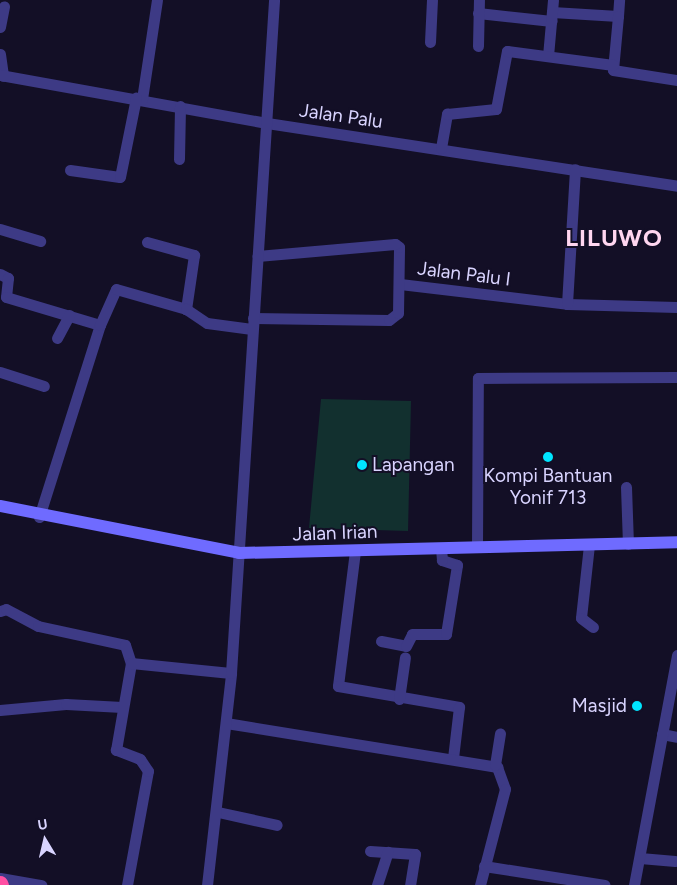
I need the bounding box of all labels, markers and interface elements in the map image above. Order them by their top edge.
street label: Jalan Palu [298,99,384,133]
district label: LILUWO [564,224,664,252]
street label: Jalan Palu I [416,257,512,291]
marker: Kompi Bantuan Yonif 713 [542,451,554,463]
place label: Lapangan [372,454,455,476]
marker: Lapangan [356,459,368,471]
place label: Kompi Bantuan Yonif 713 [484,465,612,509]
street label: Jalan Irian [292,520,378,546]
place label: Masjid [572,695,627,717]
marker: Masjid [631,700,643,712]
north arrow [20,815,70,865]
text: U [36,816,49,834]

